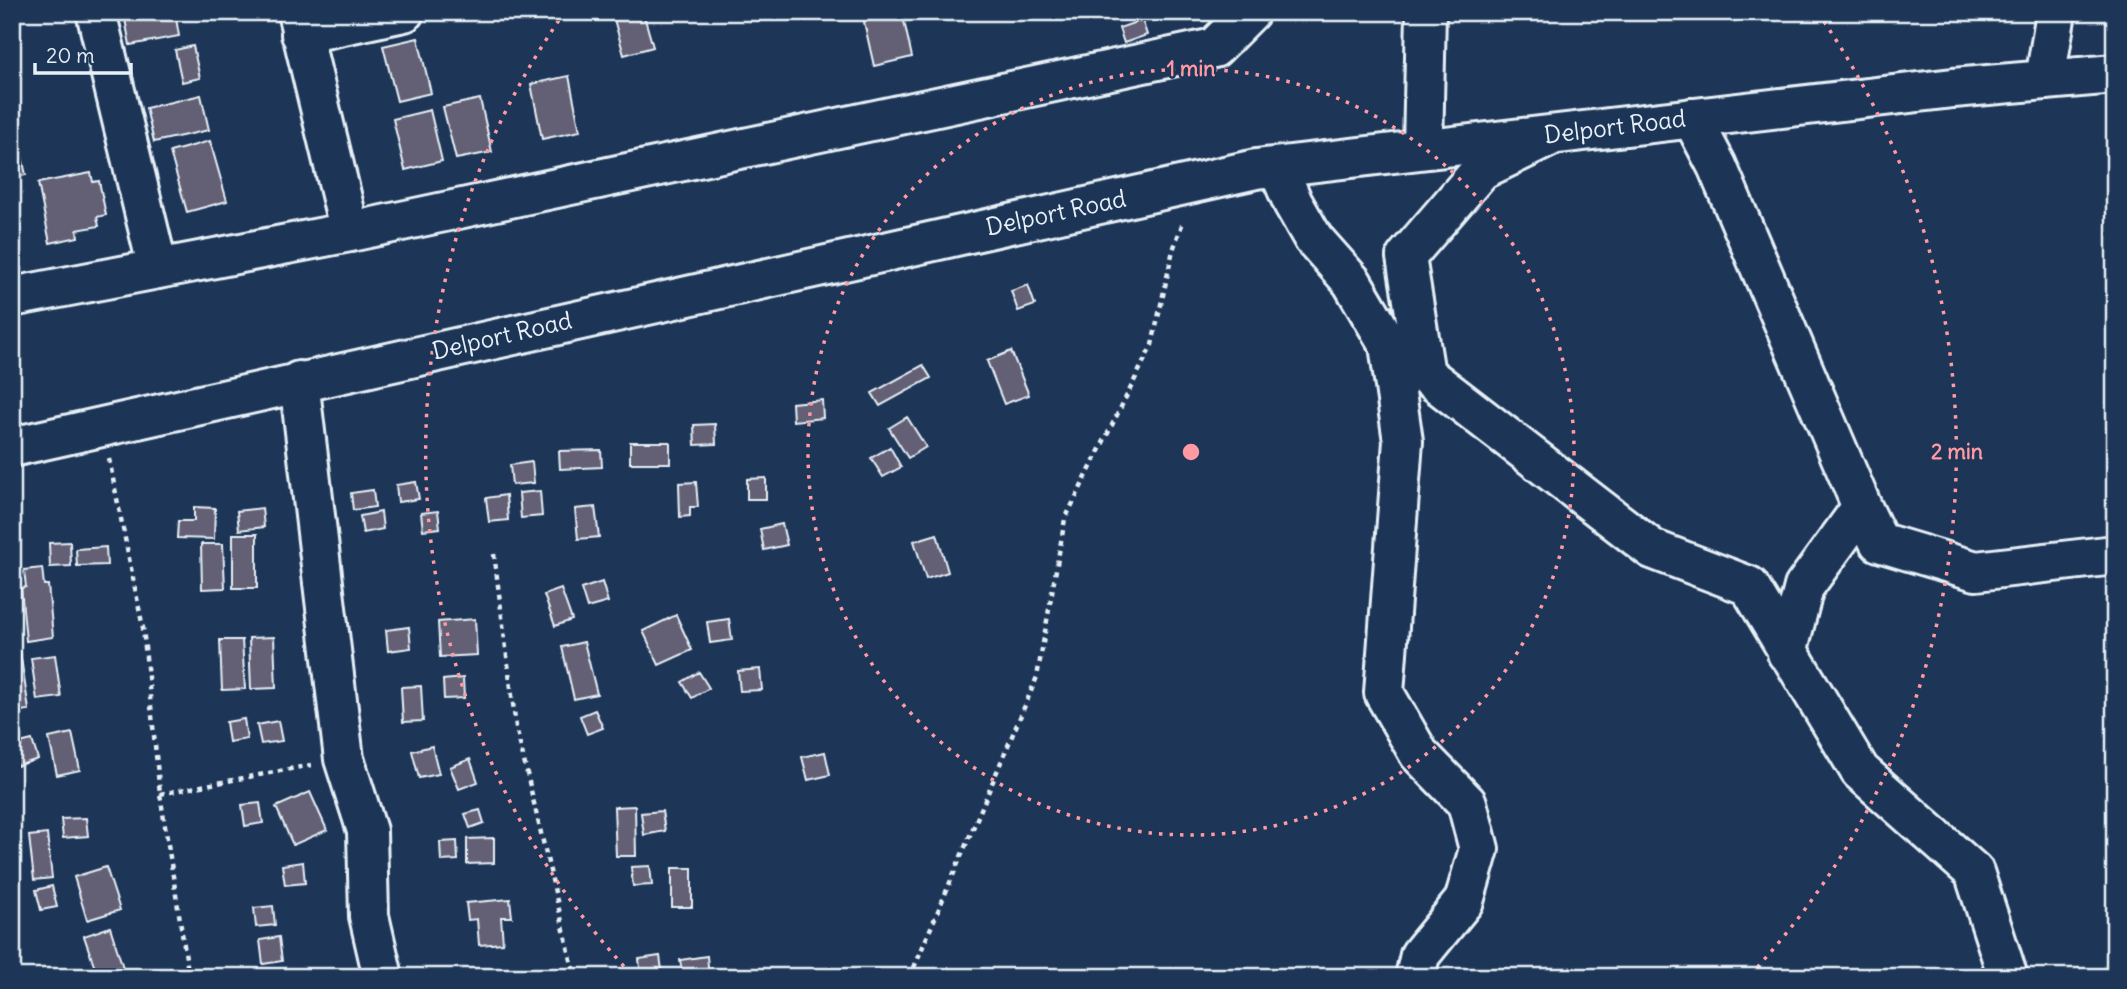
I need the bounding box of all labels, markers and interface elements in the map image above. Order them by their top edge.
scale bar [35,32,131,76]
text: 20 m [46,42,95,69]
text: 1 min [1167,55,1215,82]
street label: Delport Road [1542,102,1687,150]
street label: Delport Road [983,183,1129,241]
street label: Delport Road [429,304,575,366]
text: 2 min [1931,438,1983,465]
centre of rings [1179,440,1203,464]

